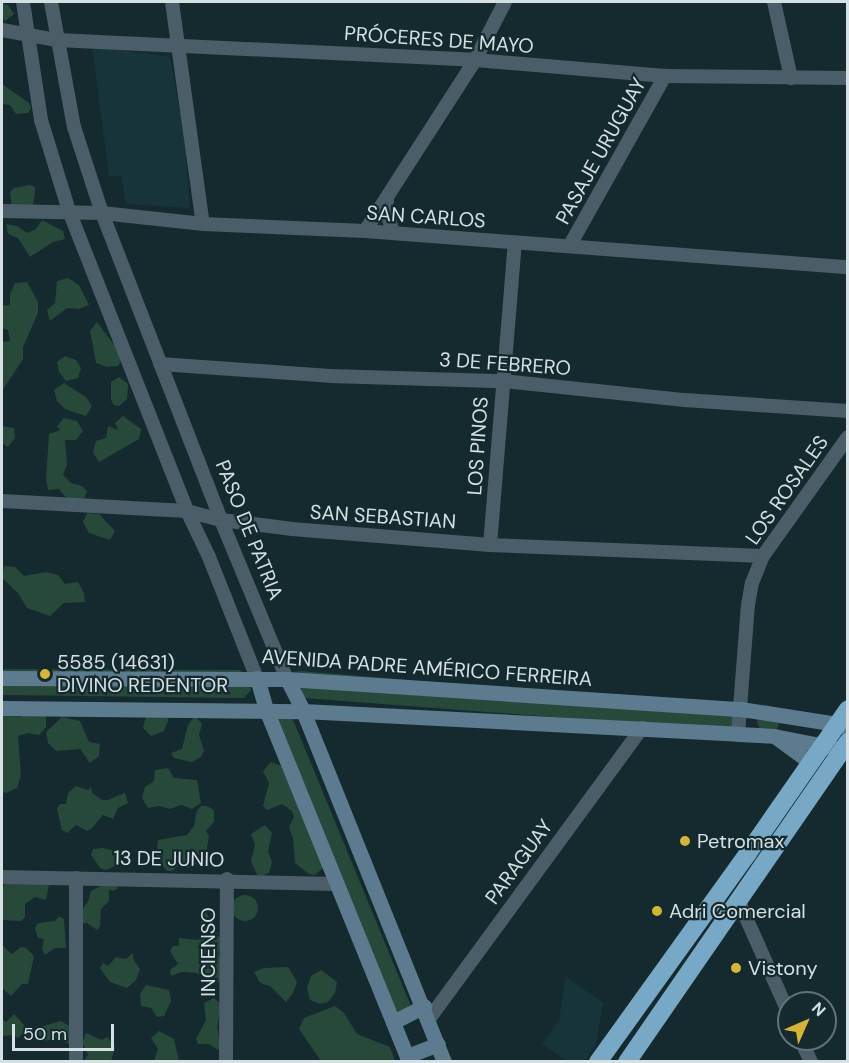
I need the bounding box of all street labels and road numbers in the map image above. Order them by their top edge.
street label: PRÓCERES DE MAYO [343,21,535,59]
street label: PASAJE URUGUAY [551,74,651,228]
street label: SAN CARLOS [366,201,486,233]
street label: 3 DE FEBRERO [438,347,572,381]
street label: LOS PINOS [463,396,493,496]
street label: LOS ROSALES [741,431,833,549]
street label: PASO DE PATRIA [210,457,288,603]
street label: SAN SEBASTIAN [309,500,457,534]
street label: AVENIDA PADRE AMÉRICO FERREIRA [261,644,593,692]
street label: PARAGUAY [480,815,558,909]
street label: 13 DE JUNIO [113,846,225,872]
street label: INCIENSO [196,907,220,997]

